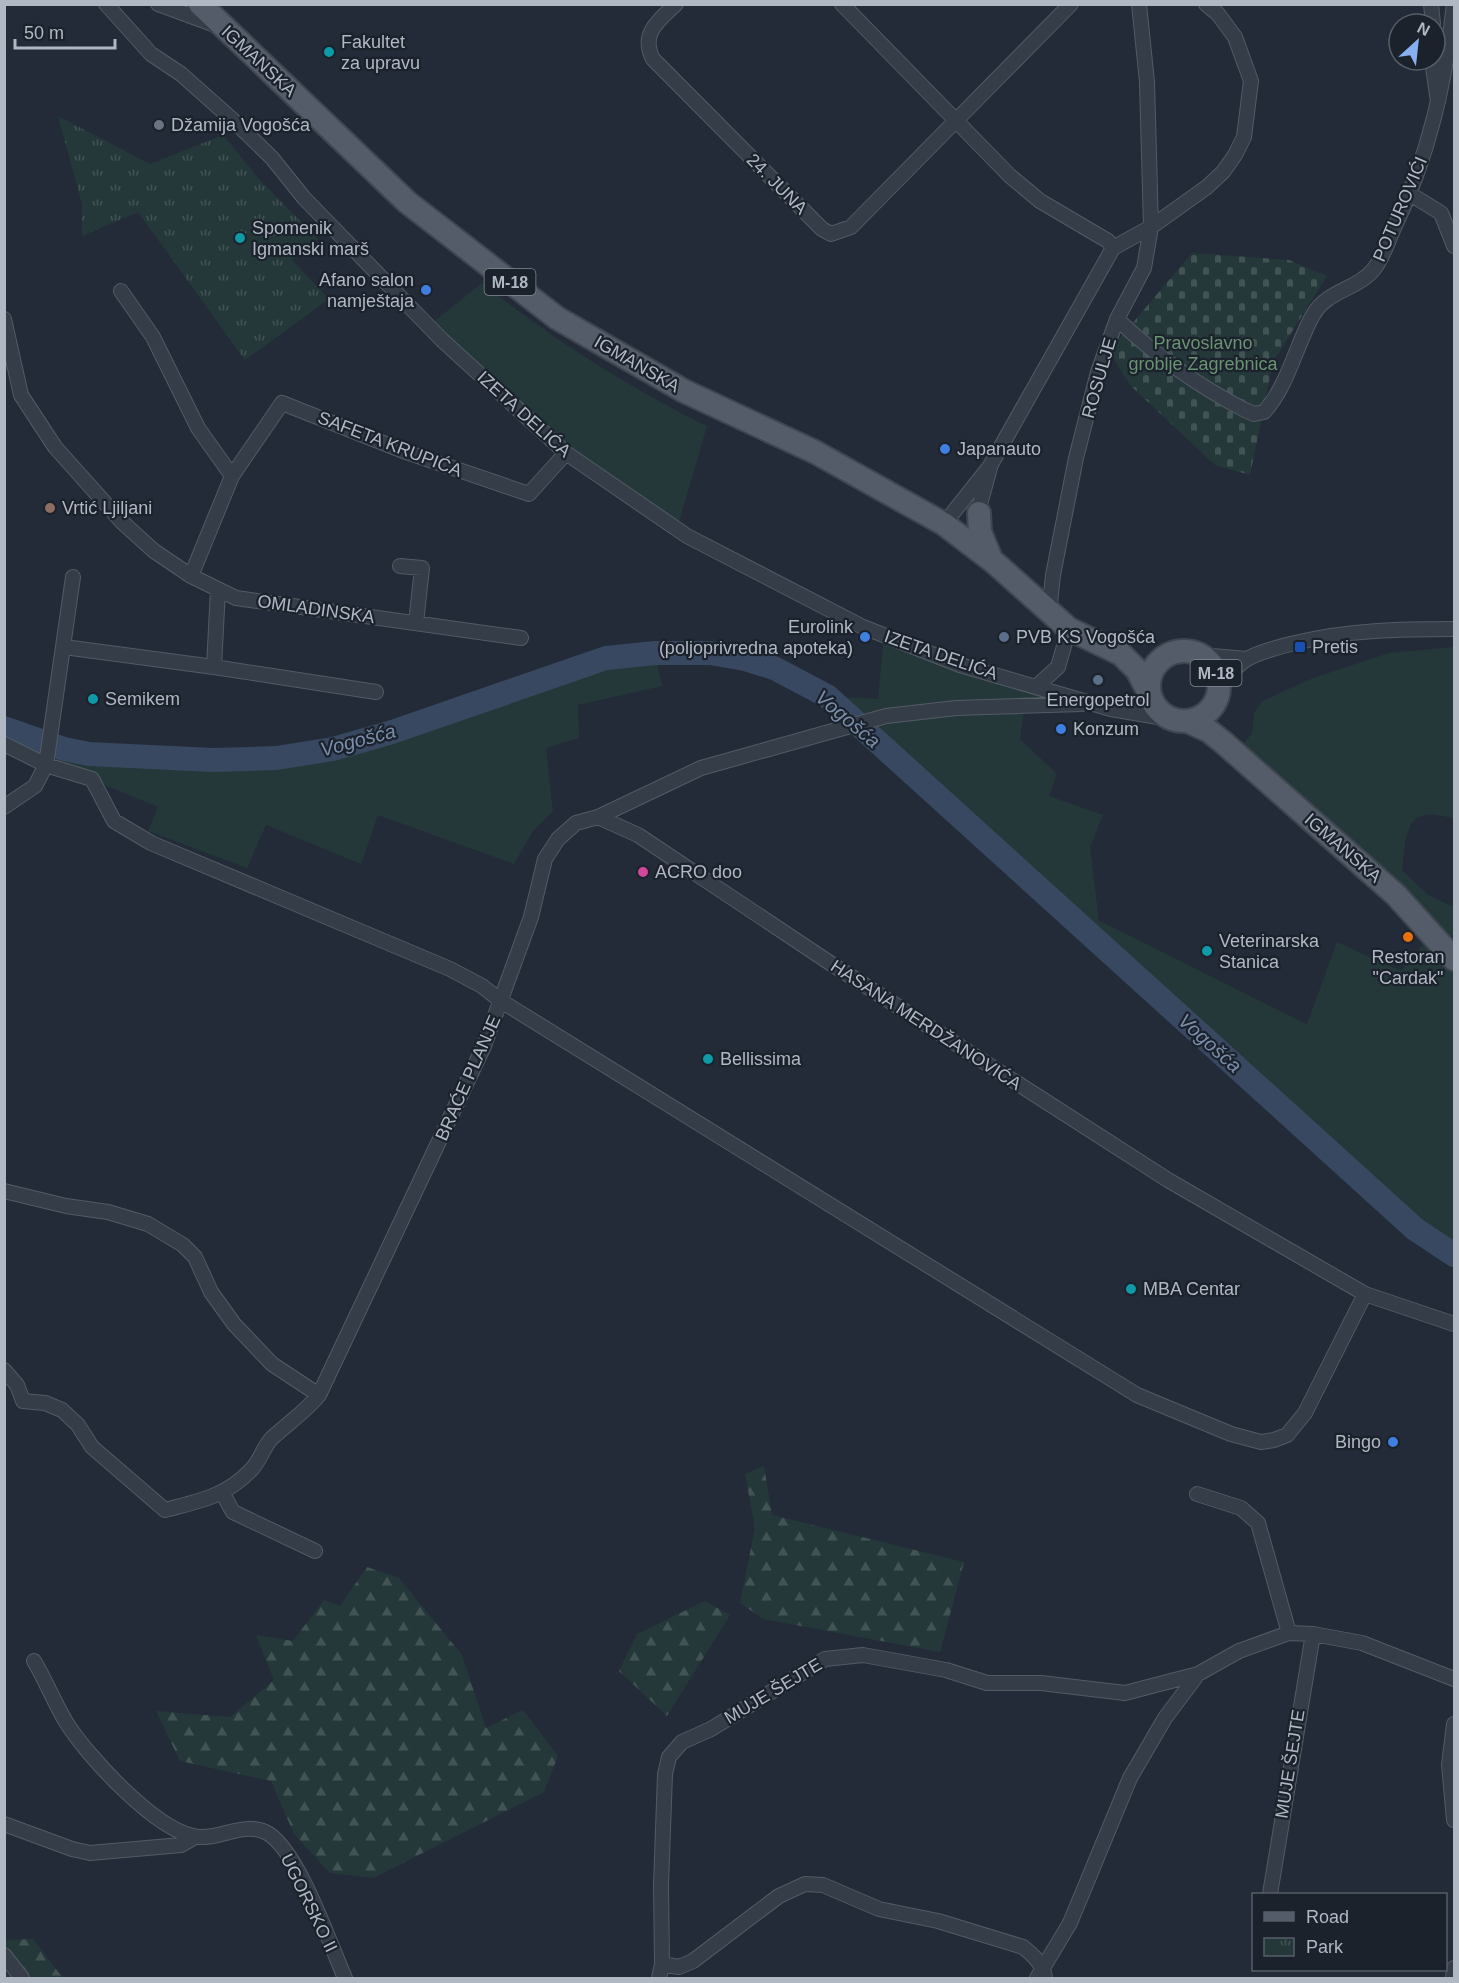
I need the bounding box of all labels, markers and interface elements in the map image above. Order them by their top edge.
scale bar [15,12,116,50]
north arrow [1387,12,1447,72]
text: N [1415,19,1433,39]
street label: IGMANSKA [217,21,301,101]
text: 50 m [24,23,64,43]
place label: Fakultet za upravu [341,32,420,73]
marker: Fakultet za upravu [322,45,336,59]
place label: Džamija Vogošća [171,115,311,135]
marker: Džamija Vogošća [152,118,166,132]
street label: 24. JUNA [743,150,811,218]
street label: POTUROVIĆI [1368,153,1431,264]
place label: Spomenik Igmanski marš [252,218,369,259]
marker: Spomenik Igmanski marš [233,231,247,245]
road number: M-18 [484,269,536,295]
place label: Afano salon namještaja [319,270,415,311]
marker: Afano salon namještaja [419,283,433,297]
street label: IGMANSKA [591,332,683,396]
park label: Pravoslavno groblje Zagrebnica [1128,333,1279,374]
street label: ROSULJE [1078,335,1120,421]
street label: IZETA DELIĆA [473,366,575,461]
street label: SAFETA KRUPIĆA [315,406,465,481]
place label: Japanauto [957,439,1041,459]
marker: Japanauto [938,442,952,456]
place label: Vrtić Ljiljani [62,498,152,518]
marker: Vrtić Ljiljani [43,501,57,515]
street label: OMLADINSKA [256,591,376,627]
place label: Eurolink (poljoprivredna apoteka) [659,617,854,658]
street label: IZETA DELIĆA [882,625,1001,684]
place label: PVB KS Vogošća [1016,627,1156,647]
marker: Eurolink (poljoprivredna apoteka) [858,630,872,644]
marker: PVB KS Vogošća [997,630,1011,644]
place label: Pretis [1312,637,1358,657]
marker: Pretis [1293,640,1307,654]
road number: M-18 [1190,660,1242,686]
marker: Energopetrol [1091,673,1105,687]
water label: Vogošća [811,686,885,752]
place label: Semikem [105,689,180,709]
place label: Energopetrol [1046,690,1150,710]
marker: Semikem [86,692,100,706]
water label: Vogošća [318,719,398,761]
place label: Konzum [1073,719,1139,739]
marker: Konzum [1054,722,1068,736]
street label: IGMANSKA [1301,809,1385,887]
place label: ACRO doo [655,862,742,882]
marker: ACRO doo [636,865,650,879]
marker: Restoran "Cardak" [1401,930,1415,944]
place label: Veterinarska Stanica [1219,931,1320,972]
marker: Veterinarska Stanica [1200,944,1214,958]
place label: Restoran "Cardak" [1371,947,1445,988]
street label: HASANA MERDŽANOVIĆA [827,955,1026,1094]
water label: Vogošća [1174,1009,1246,1077]
street label: BRAĆE PLANJE [430,1012,505,1144]
place label: Bellissima [720,1049,802,1069]
marker: Bellissima [701,1052,715,1066]
place label: MBA Centar [1143,1279,1240,1299]
marker: MBA Centar [1124,1282,1138,1296]
place label: Bingo [1335,1432,1381,1452]
marker: Bingo [1386,1435,1400,1449]
street label: MUJE ŠEJTE [720,1653,825,1728]
street label: MUJE ŠEJTE [1271,1708,1308,1820]
street label: UGORSKO II [277,1851,341,1955]
legend [1252,1893,1447,1971]
text: Road [1306,1907,1349,1927]
text: Park [1306,1937,1344,1957]

